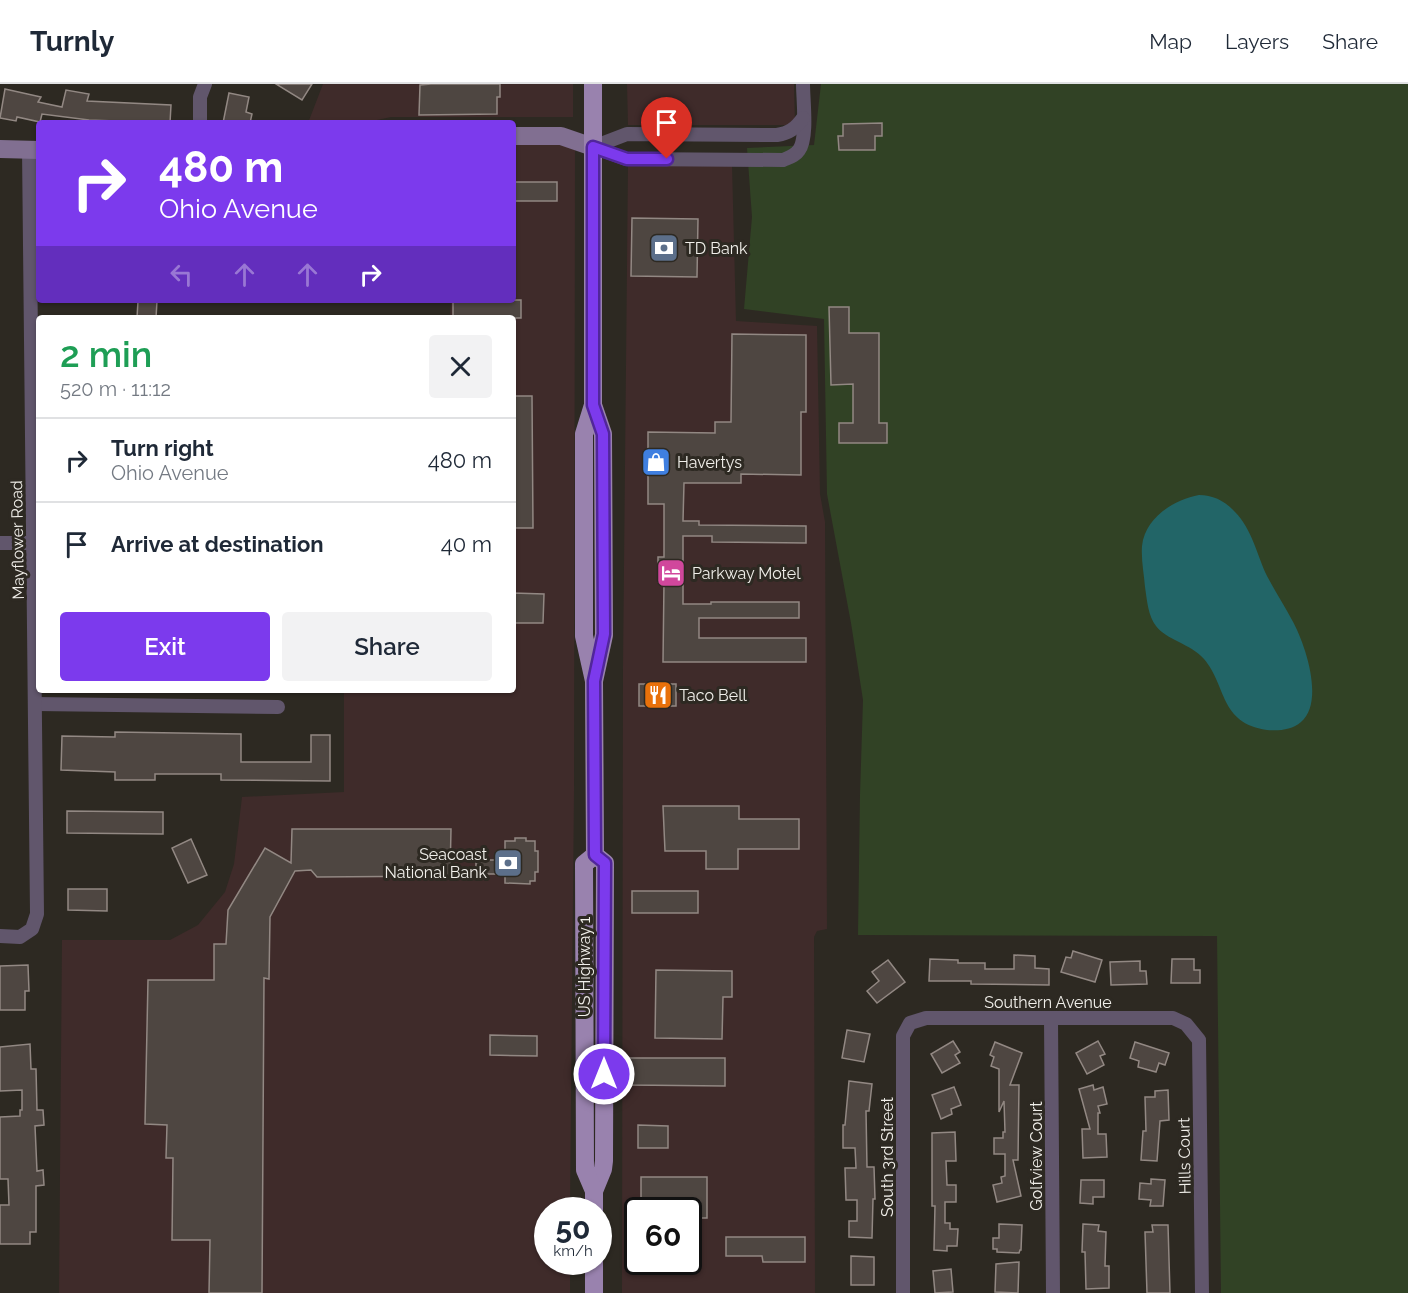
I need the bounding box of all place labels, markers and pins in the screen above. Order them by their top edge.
pin [641,97,692,159]
bank icon: TD Bank [648,232,680,264]
place label: TD Bank [685,239,748,258]
shop icon: Havertys [640,446,672,478]
place label: Havertys [677,453,742,472]
hotel icon: Parkway Motel [655,557,687,589]
place label: Parkway Motel [692,564,801,583]
restaurant icon: Taco Bell [642,679,674,711]
place label: Taco Bell [679,686,748,705]
place label: Seacoast National Bank [385,845,488,882]
bank icon: Seacoast National Bank [492,847,524,879]

